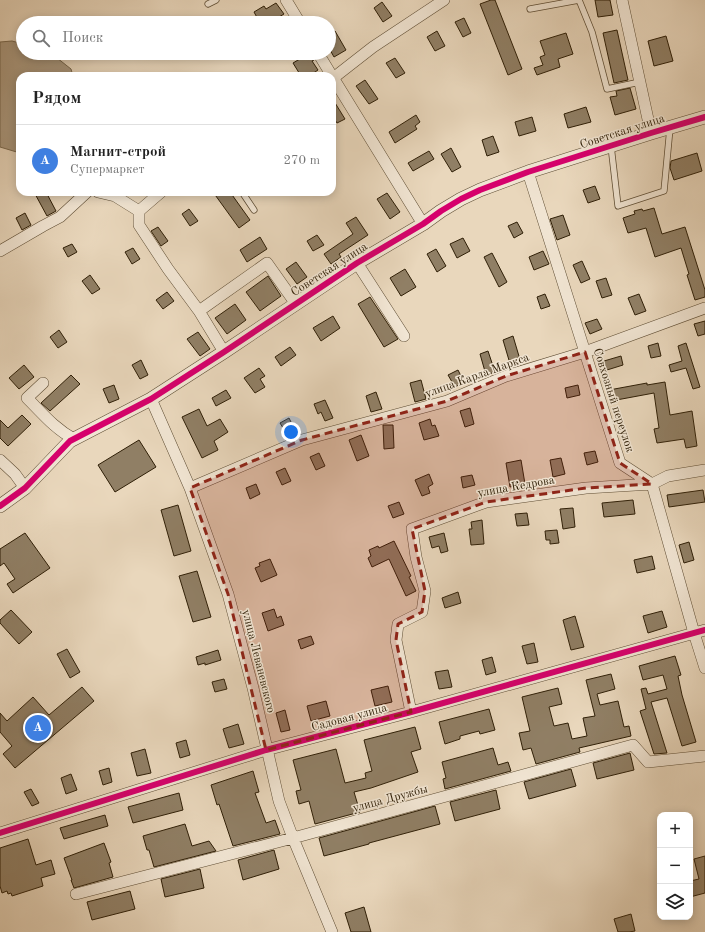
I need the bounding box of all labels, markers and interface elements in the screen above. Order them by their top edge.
search box [16,16,336,60]
icon: search [30,27,52,49]
text: Поиск [62,31,103,46]
text: Рядом [32,90,81,107]
street label: Советская улица [578,113,666,151]
text: Магнит-строй [70,145,166,160]
text: A [40,154,50,167]
text: 270 m [283,154,320,167]
text: Супермаркет [70,163,145,176]
street label: Советская улица [289,241,370,299]
street label: Совхозный переулок [591,347,636,454]
street label: улица Карла Маркса [424,352,531,400]
your location [281,422,301,442]
street label: улица Кедрова [477,474,556,500]
street label: улица Леваневского [239,608,277,714]
street label: Садовая улица [310,702,388,734]
pin: A [25,713,51,743]
street label: улица Дружбы [351,783,429,815]
map controls [657,812,693,920]
button: + [657,812,693,848]
button: − [657,848,693,884]
button: layers [657,884,693,920]

